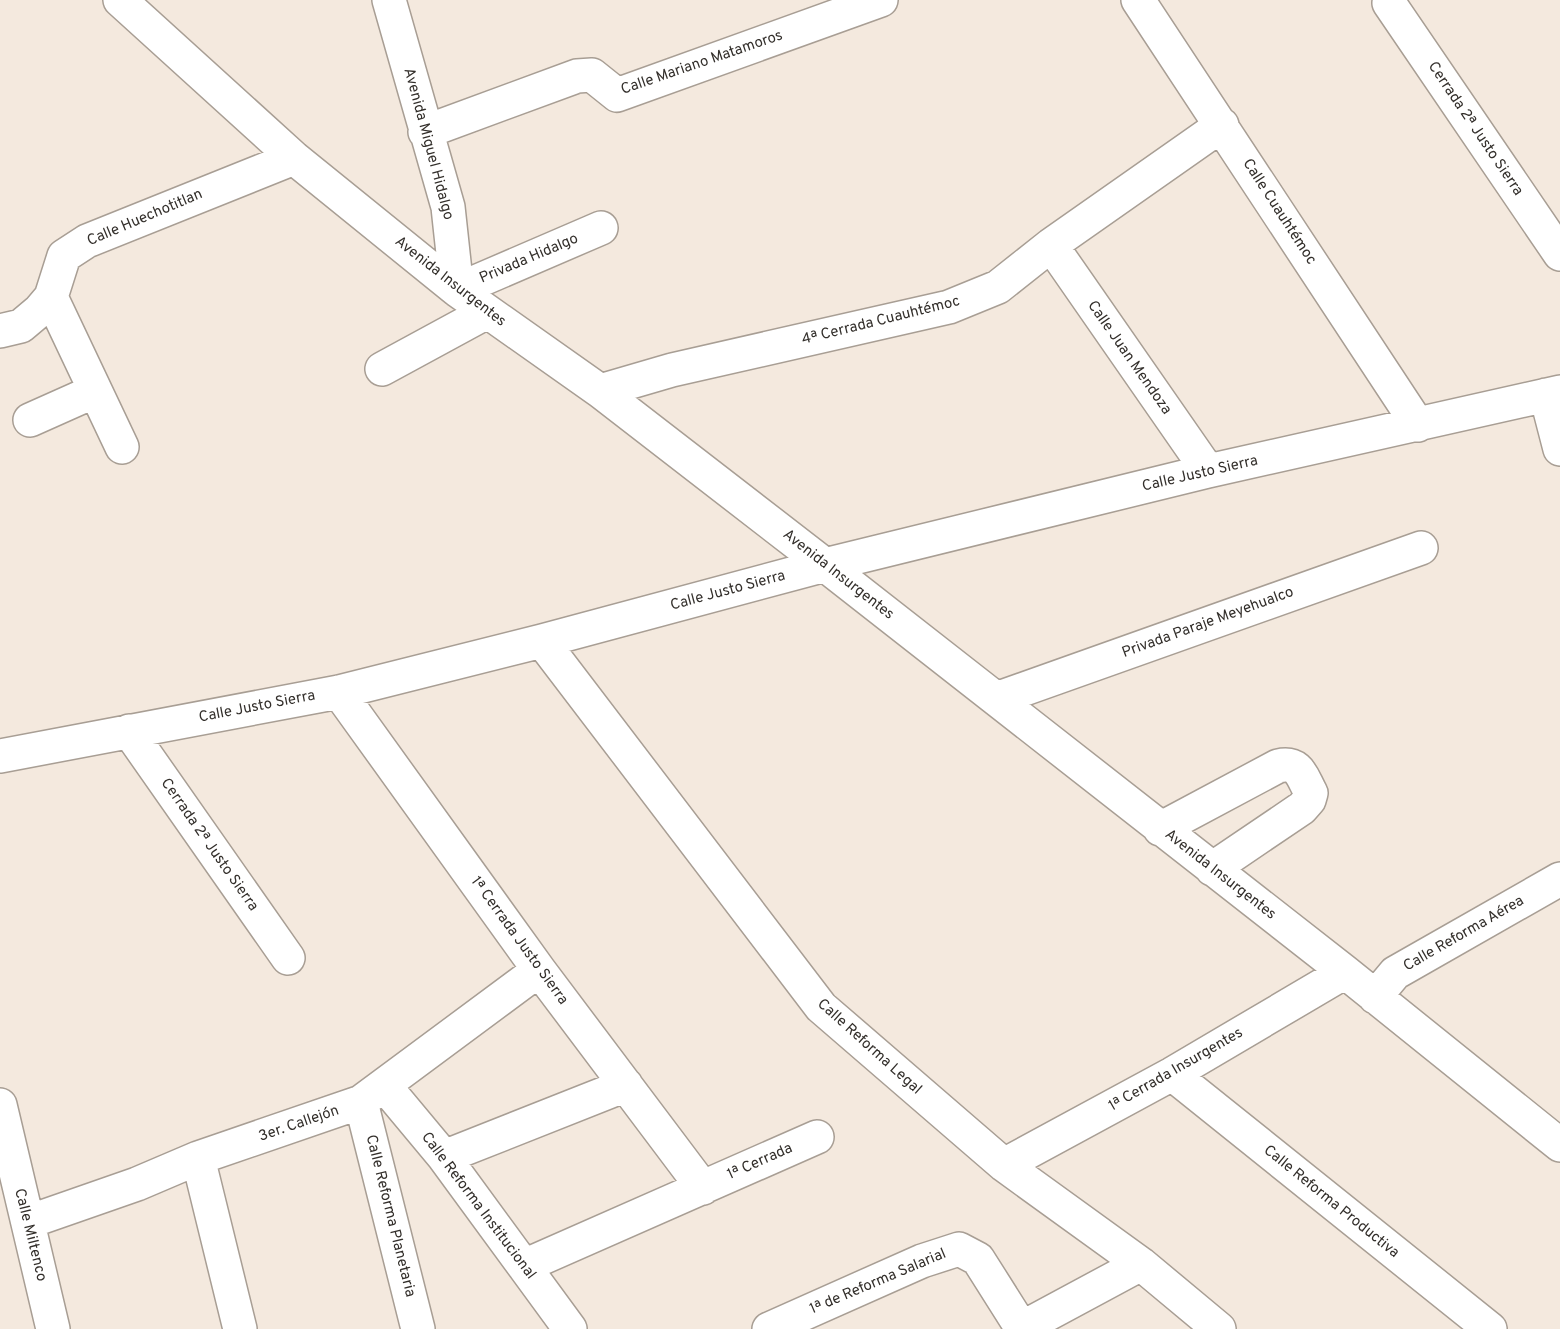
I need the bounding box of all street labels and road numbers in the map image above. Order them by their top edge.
street label: Calle Mariano Matamoros [619,26,785,100]
street label: Cerrada 2ª Justo Sierra [1423,58,1527,200]
street label: Avenida Miguel Hidalgo [399,66,457,222]
street label: Calle Cuauhtémoc [1238,155,1320,269]
street label: Calle Huechotitlan [84,185,206,251]
street label: Privada Hidalgo [477,230,581,288]
street label: Avenida Insurgentes [390,233,510,331]
street label: 4ª Cerrada Cuauhtémoc [800,292,962,350]
street label: Calle Juan Mendoza [1083,297,1175,419]
street label: Calle Justo Sierra [1140,451,1260,497]
street label: Avenida Insurgentes [778,526,898,624]
street label: Calle Justo Sierra [668,567,788,615]
street label: Privada Paraje Meyehualco [1119,583,1297,663]
street label: Calle Justo Sierra [197,686,317,728]
street label: Cerrada 2ª Justo Sierra [156,775,262,915]
street label: Avenida Insurgentes [1160,826,1280,924]
street label: 1ª Cerrada Justo Sierra [466,873,572,1009]
street label: Calle Reforma Aérea [1400,892,1528,976]
street label: Calle Reforma Legal [813,995,925,1099]
street label: 1ª Cerrada Insurgentes [1105,1024,1247,1116]
street label: 3er. Callejón [256,1101,342,1147]
street label: Calle Reforma Institucional [416,1129,540,1283]
street label: Calle Reforma Planetaria [361,1133,419,1299]
street label: 1ª Cerrada [724,1139,796,1185]
street label: Calle Reforma Productiva [1259,1141,1403,1263]
street label: Calle Miltenco [9,1186,51,1284]
street label: 1ª de Reforma Salarial [807,1245,949,1319]

